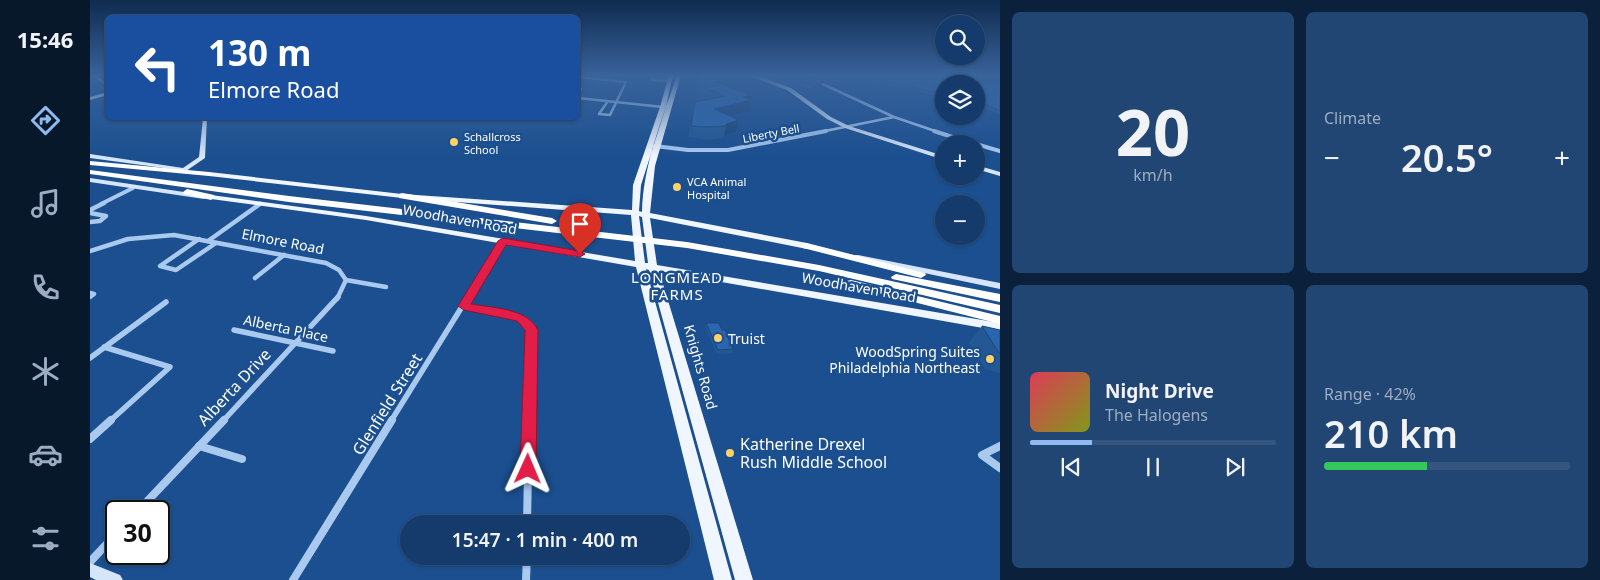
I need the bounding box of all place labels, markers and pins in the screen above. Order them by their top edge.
place label: Schallcross School [464,129,521,157]
marker: Schallcross School [448,136,460,148]
place label: VCA Animal Hospital [687,174,746,202]
marker: VCA Animal Hospital [671,181,683,193]
pin [559,203,601,254]
place label: Truist [728,329,765,348]
marker: Truist [712,332,724,344]
place label: WoodSpring Suites Philadelphia Northeast [829,342,980,377]
marker: WoodSpring Suites Philadelphia Northeast [984,353,996,365]
place label: Katherine Drexel Rush Middle School [740,433,887,473]
marker: Katherine Drexel Rush Middle School [724,447,736,459]

